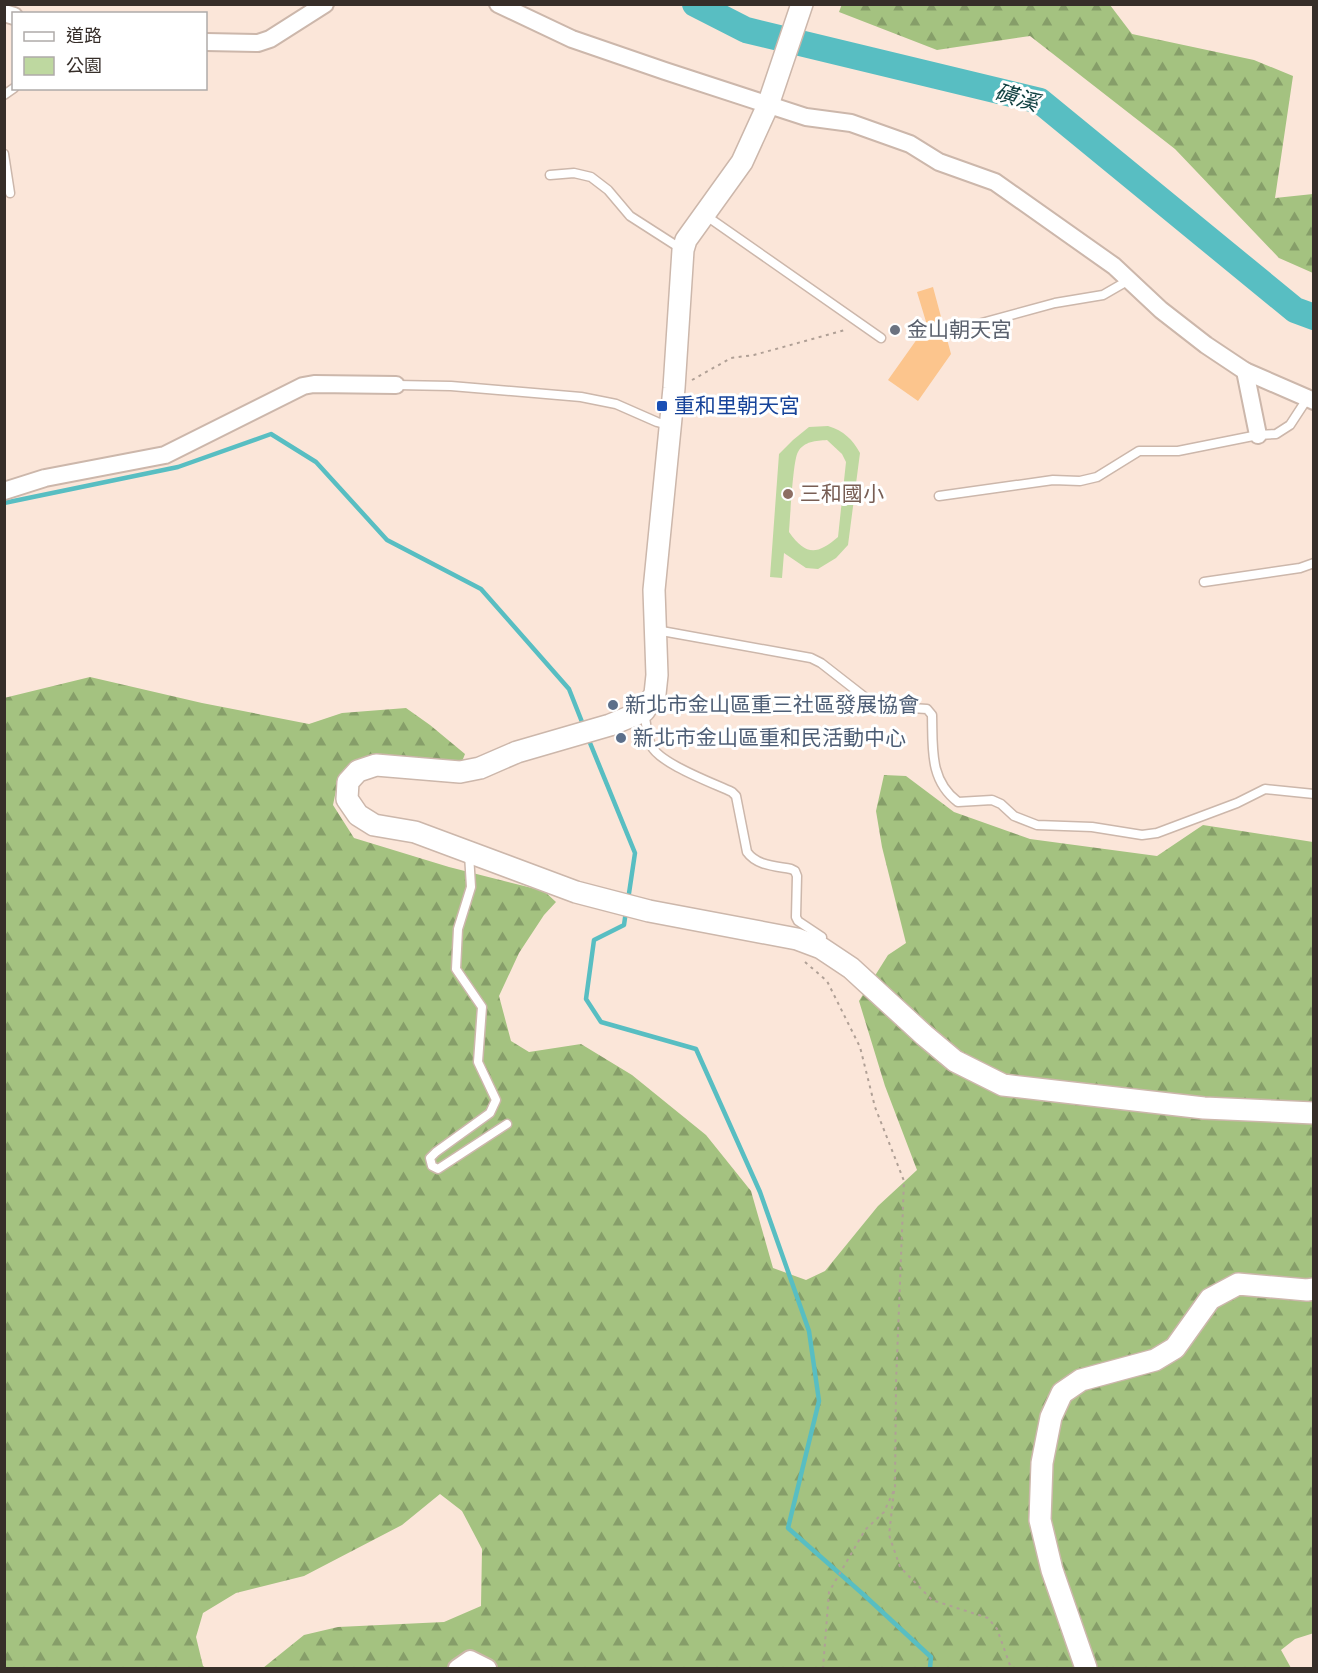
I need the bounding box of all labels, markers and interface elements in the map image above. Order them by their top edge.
legend [12,12,207,90]
text: 道路 [66,23,102,49]
text: 公園 [66,53,102,79]
water label: 磺溪 [991,75,1046,120]
place label: 金山朝天宮 [907,315,1012,345]
marker: 金山朝天宮 [888,323,902,337]
place label: 重和里朝天宮 [674,391,800,421]
marker: 重和里朝天宮 [655,399,669,413]
place label: 三和國小 [800,479,884,509]
marker: 三和國小 [781,487,795,501]
place label: 新北市金山區重三社區發展協會 [625,690,919,720]
marker: 新北市金山區重三社區發展協會 [606,698,620,712]
place label: 新北市金山區重和民活動中心 [633,723,906,753]
marker: 新北市金山區重和民活動中心 [614,731,628,745]

